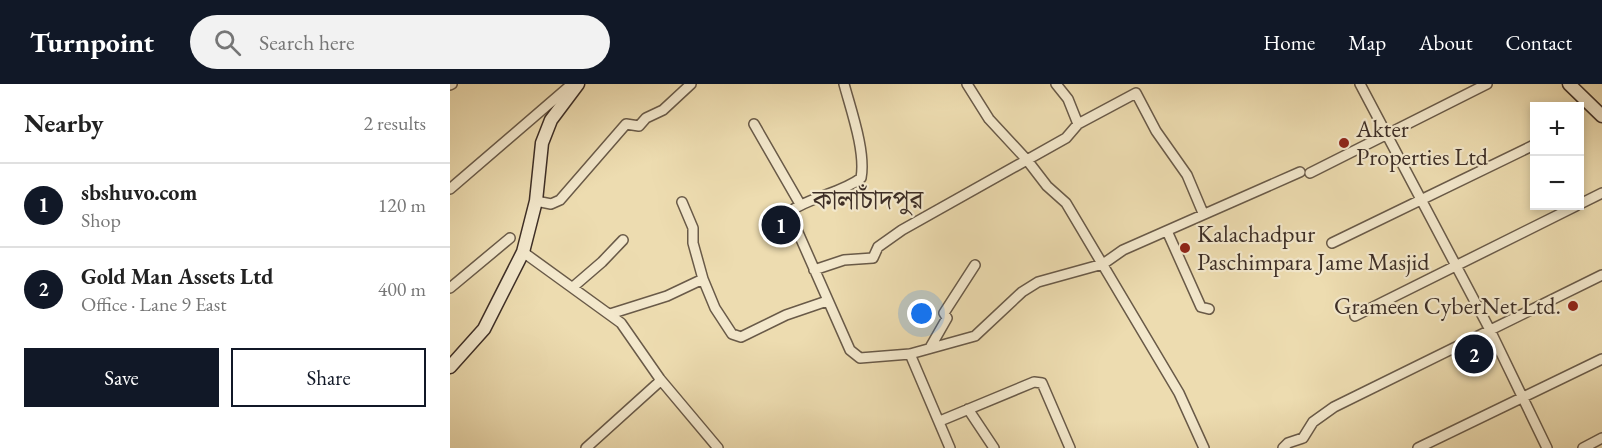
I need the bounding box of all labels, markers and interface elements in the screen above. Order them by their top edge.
search box [190,15,610,69]
text: Turnpoint [30,24,154,60]
icon: search [211,26,244,59]
text: Search here [259,28,355,57]
text: Home [1263,29,1315,56]
text: Map [1348,29,1386,56]
text: About [1419,29,1472,56]
text: Contact [1505,29,1572,56]
map controls [1530,102,1584,210]
button: + [1530,102,1584,156]
text: Nearby [24,106,104,140]
text: 2 results [363,110,426,136]
place label: Akter Properties Ltd [1355,113,1489,172]
marker: Akter Properties Ltd [1337,136,1351,150]
button: − [1530,156,1584,210]
text: sbshuvo.com [81,178,197,207]
district label: কালাচাঁদপুর [812,182,924,217]
text: 1 [38,192,49,218]
text: 120 m [378,192,426,218]
pin: 1 [762,202,800,248]
text: Shop [81,207,121,233]
place label: Kalachadpur Paschimpara Jame Masjid [1197,218,1430,277]
marker: Kalachadpur Paschimpara Jame Masjid [1178,241,1192,255]
text: Gold Man Assets Ltd [81,262,273,291]
text: 2 [38,276,49,302]
text: 400 m [378,276,426,302]
place label: Grameen CyberNet Ltd. [1334,290,1561,321]
text: Office · Lane 9 East [81,291,226,317]
your location [907,299,936,328]
marker: Grameen CyberNet Ltd. [1566,299,1580,313]
pin: 2 [1454,332,1494,376]
button: Save [24,348,219,407]
button: Share [231,348,426,407]

